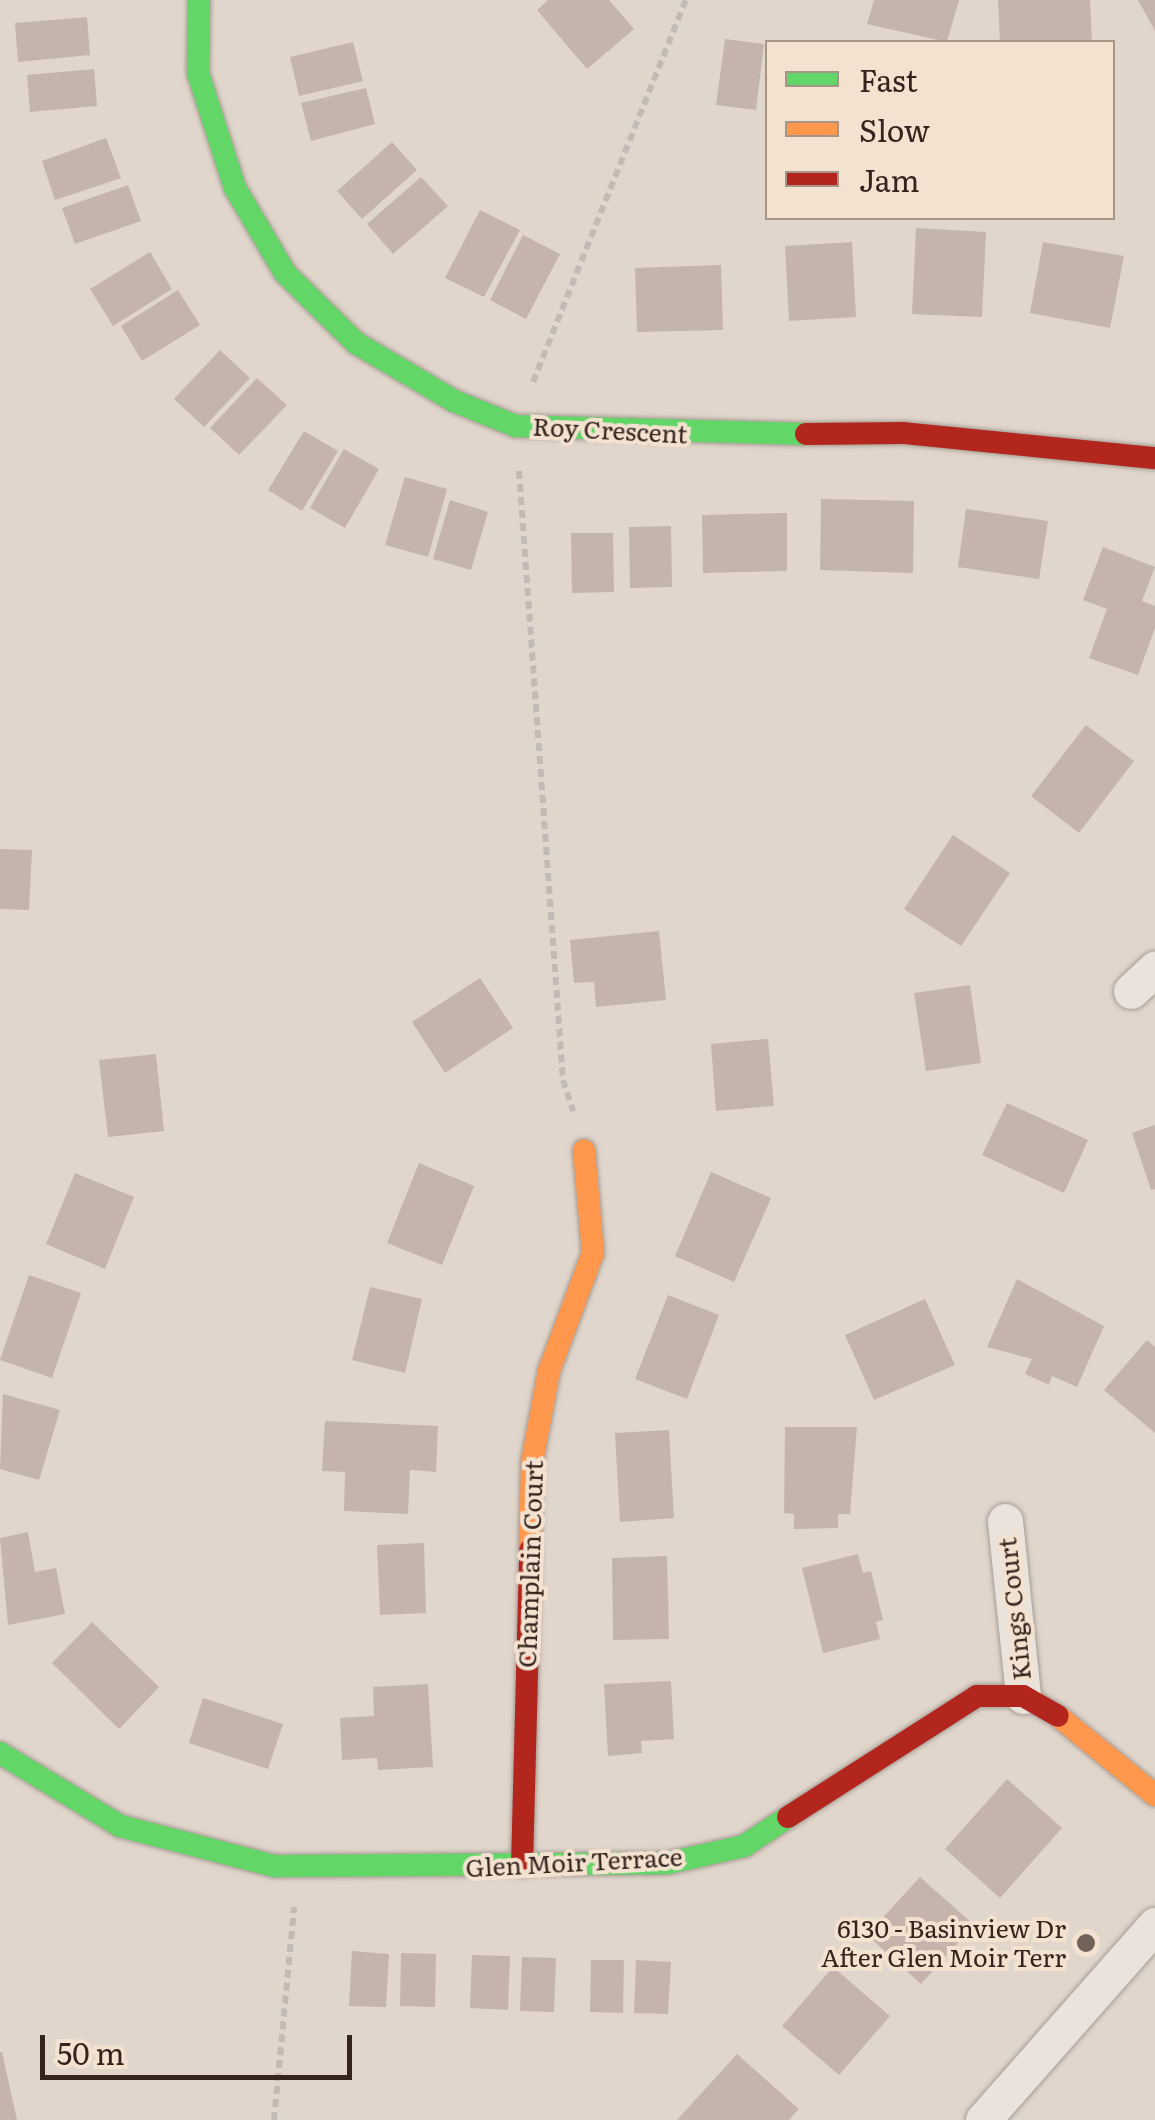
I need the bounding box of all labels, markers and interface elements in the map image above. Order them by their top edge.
legend [765,40,1115,220]
text: Fast [859,57,918,101]
text: Slow [859,107,930,151]
text: Jam [859,157,919,201]
street label: Roy Crescent [532,411,688,449]
street label: Champlain Court [511,1460,549,1668]
street label: Kings Court [992,1536,1036,1682]
street label: Glen Moir Terrace [465,1841,683,1883]
place label: 6130 - Basinview Dr After Glen Moir Terr [821,1914,1066,1973]
marker: 6130 - Basinview Dr After Glen Moir Terr [1075,1932,1097,1954]
scale bar [45,2015,358,2077]
text: 50 m [57,2030,125,2074]

